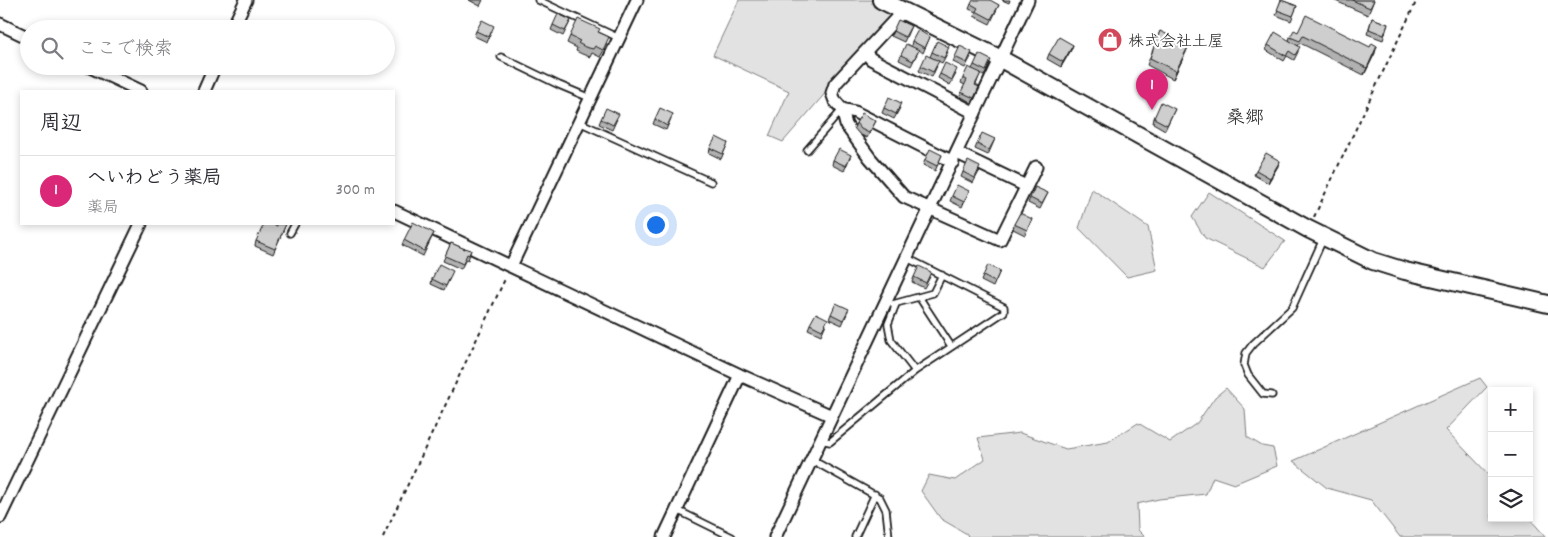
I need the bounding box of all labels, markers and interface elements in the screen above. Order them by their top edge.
search box [20,20,395,75]
shop icon: 株式会社土屋 [1097,27,1123,53]
place label: 株式会社土屋 [1128,31,1224,54]
icon: search [38,34,66,62]
text: ここで検索 [78,37,173,64]
pin: 1 [1136,69,1168,110]
district label: 桑郷 [1226,106,1264,133]
text: 周辺 [40,110,82,140]
text: へいわどう薬局 [87,166,222,193]
text: 1 [54,179,58,202]
text: 300 m [336,179,375,202]
text: 薬局 [87,197,119,220]
your location [643,212,669,238]
map controls [1488,387,1533,522]
button: + [1488,387,1533,432]
button: − [1488,432,1533,477]
button: layers [1488,477,1533,522]

